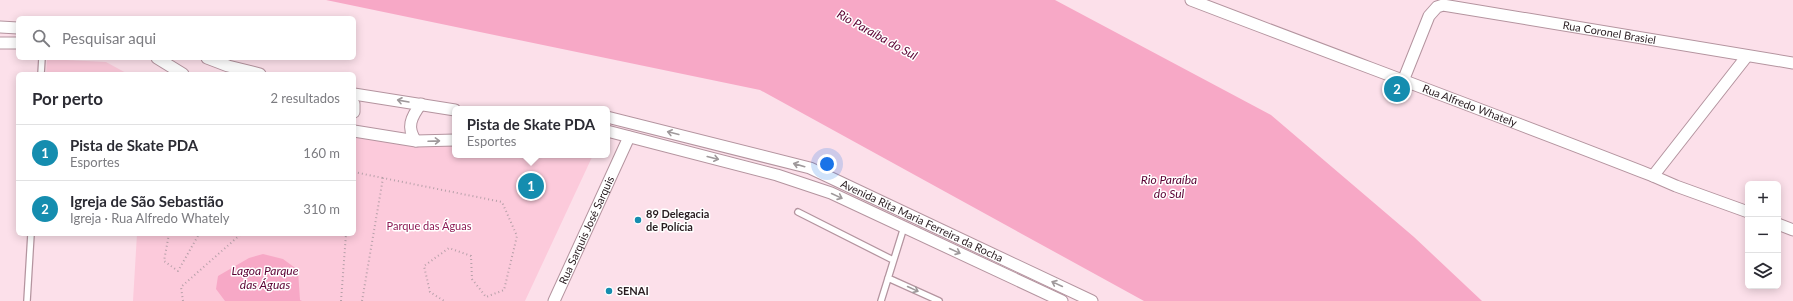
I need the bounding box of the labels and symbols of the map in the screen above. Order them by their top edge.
water label: Rio Paraíba do Sul [834,6,920,63]
street label: Rua Coronel Brasiel [1562,18,1657,46]
pin: 2 [1384,74,1410,104]
street label: Rua Alfredo Whately [1421,81,1519,129]
one-way arrow [397,97,410,105]
one-way arrow [667,129,680,136]
one-way arrow [427,138,440,145]
your location [817,154,837,174]
one-way arrow [706,155,719,162]
one-way arrow [793,161,806,168]
pin: 1 [518,171,544,201]
water label: Rio Paraíba do Sul [1141,172,1197,201]
street label: Rua Sarquis José Sarquis [556,174,616,286]
street label: Avenida Rita Maria Ferreira da Rocha [839,176,1005,264]
one-way arrow [831,193,843,200]
place label: 89 Delegacia de Polícia [646,207,709,233]
marker: 89 Delegacia de Polícia [633,215,643,225]
park label: Parque das Águas [387,219,472,232]
one-way arrow [948,248,960,255]
water label: Lagoa Parque das Águas [232,263,299,292]
one-way arrow [1051,280,1063,288]
place label: SENAI [617,284,649,297]
marker: SENAI [604,286,614,296]
one-way arrow [907,286,919,293]

